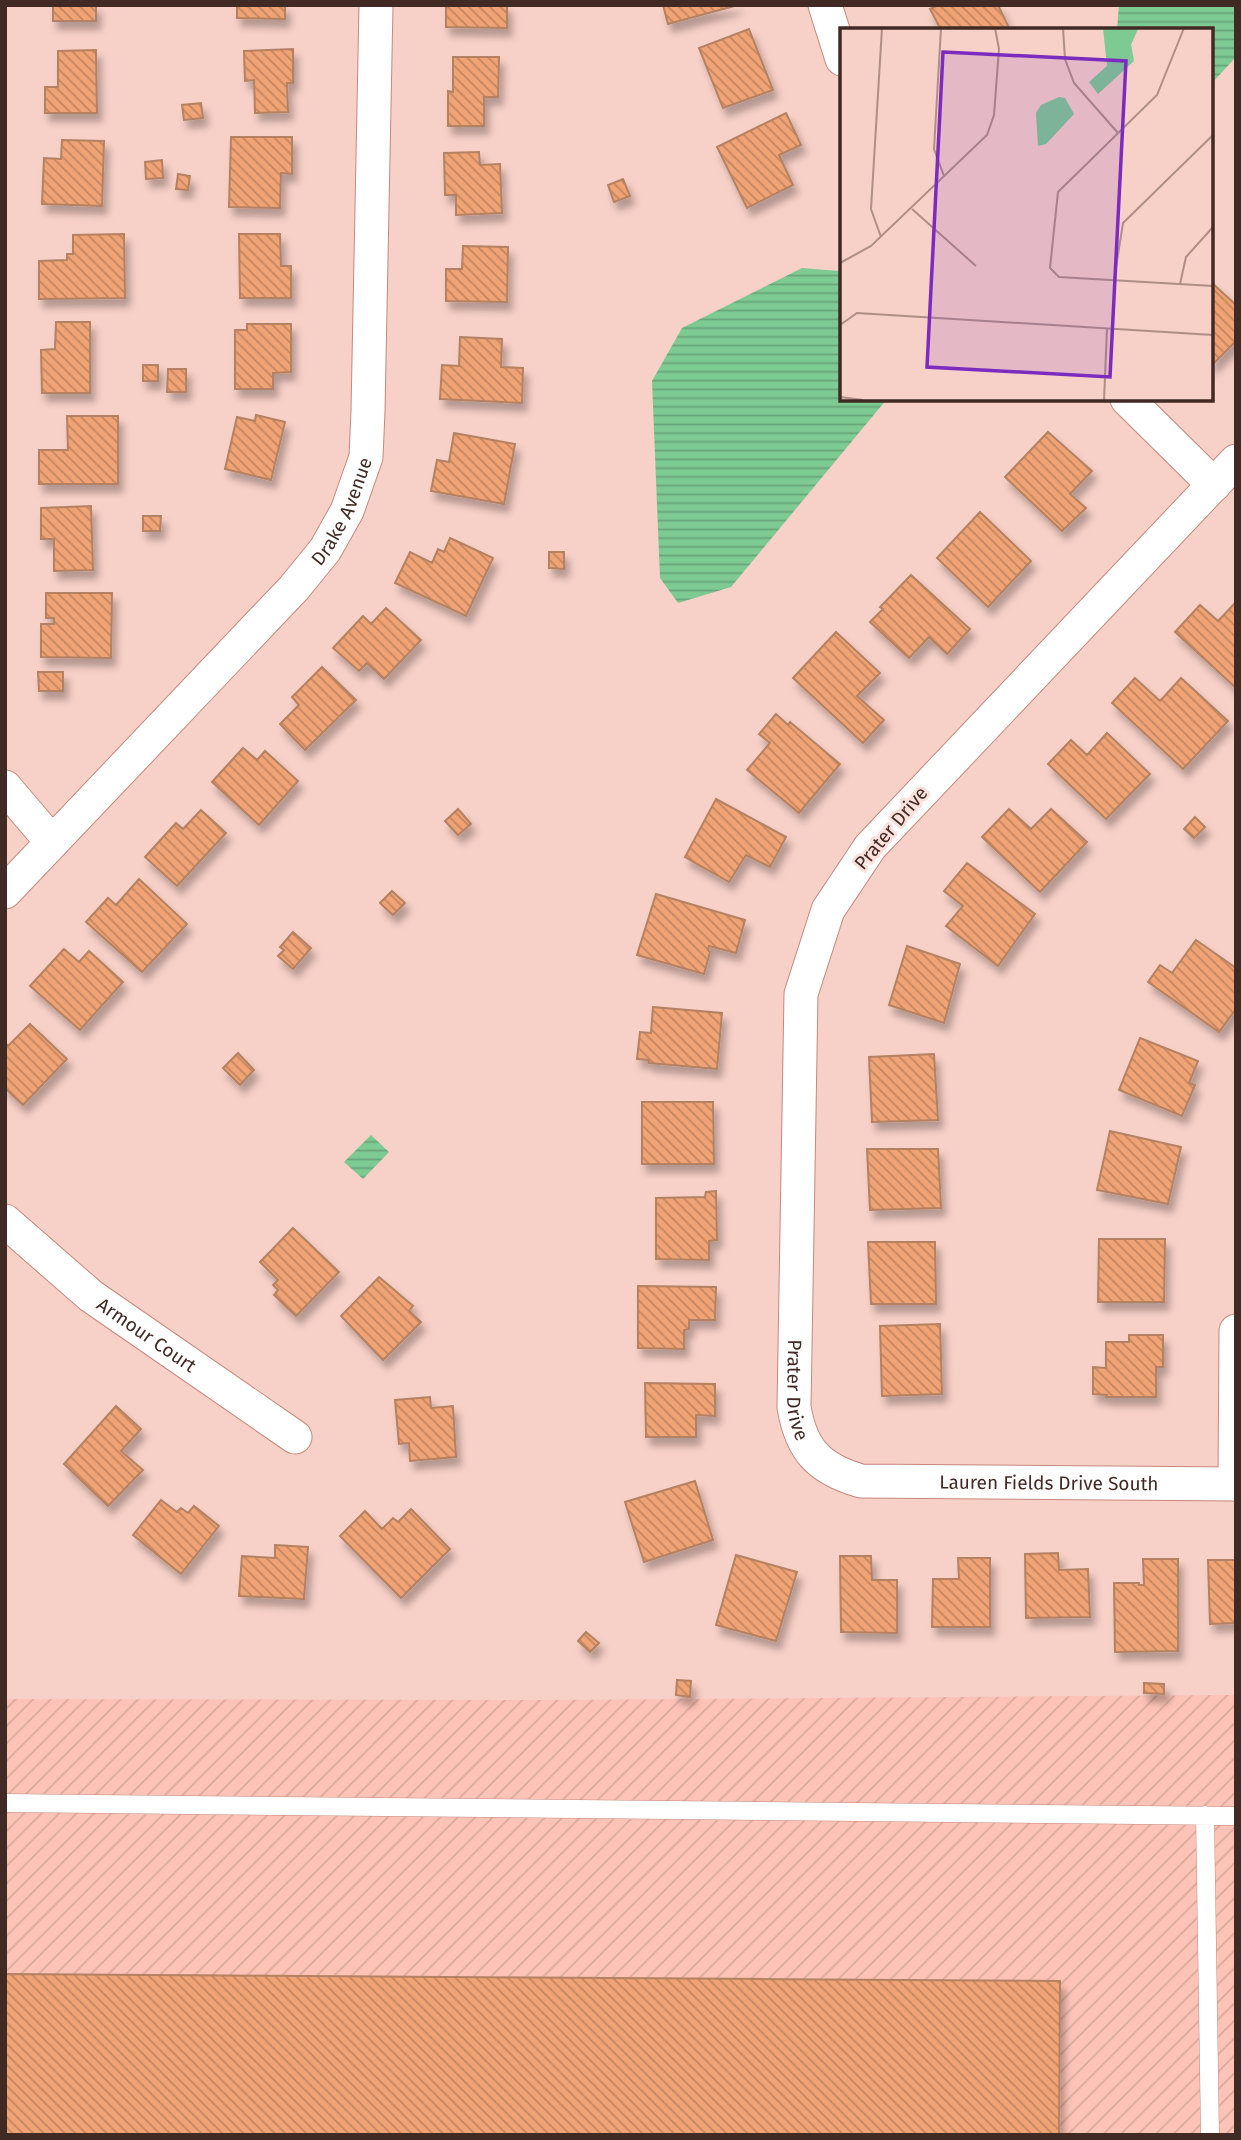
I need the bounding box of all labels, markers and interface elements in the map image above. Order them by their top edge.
inset map [840,28,1213,401]
street label: Drake Avenue [306,454,377,570]
street label: Prater Drive [850,782,932,874]
street label: Armour Court [93,1292,201,1377]
street label: Prater Drive [782,1339,814,1444]
street label: Lauren Fields Drive South [939,1470,1159,1495]

